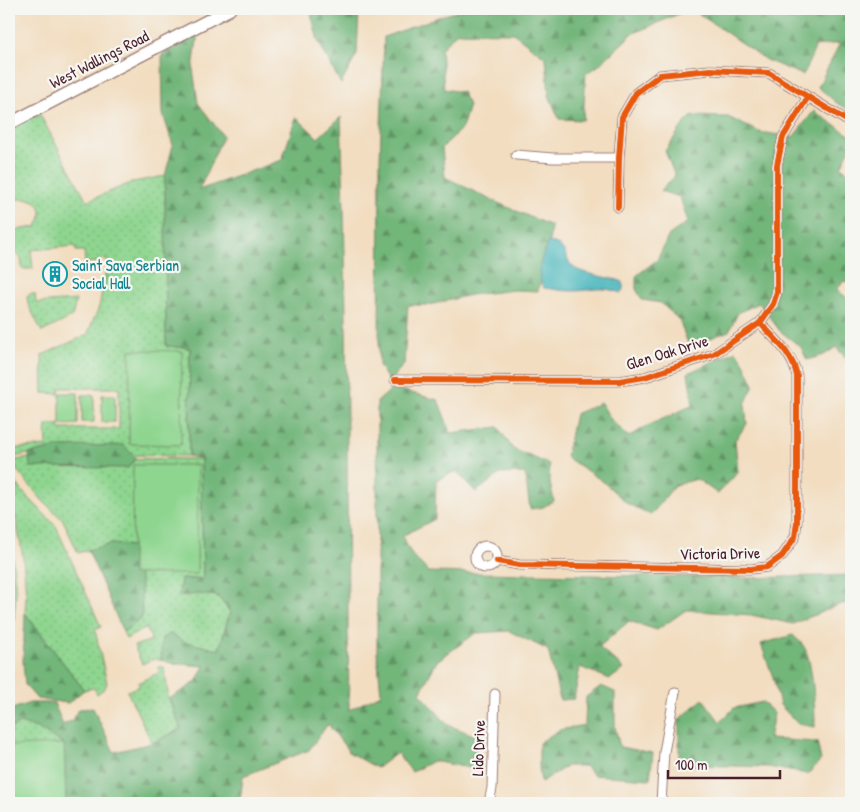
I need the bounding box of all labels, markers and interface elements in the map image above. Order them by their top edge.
street label: West Wallings Road [46,25,152,93]
place label: Saint Sava Serbian Social Hall [72,254,179,294]
building icon: Saint Sava Serbian Social Hall [42,261,68,287]
street label: Glen Oak Drive [623,329,711,375]
street label: Victoria Drive [680,541,761,565]
street label: Lido Drive [466,719,490,776]
scale bar [668,747,780,779]
text: 100 m [675,754,708,775]

